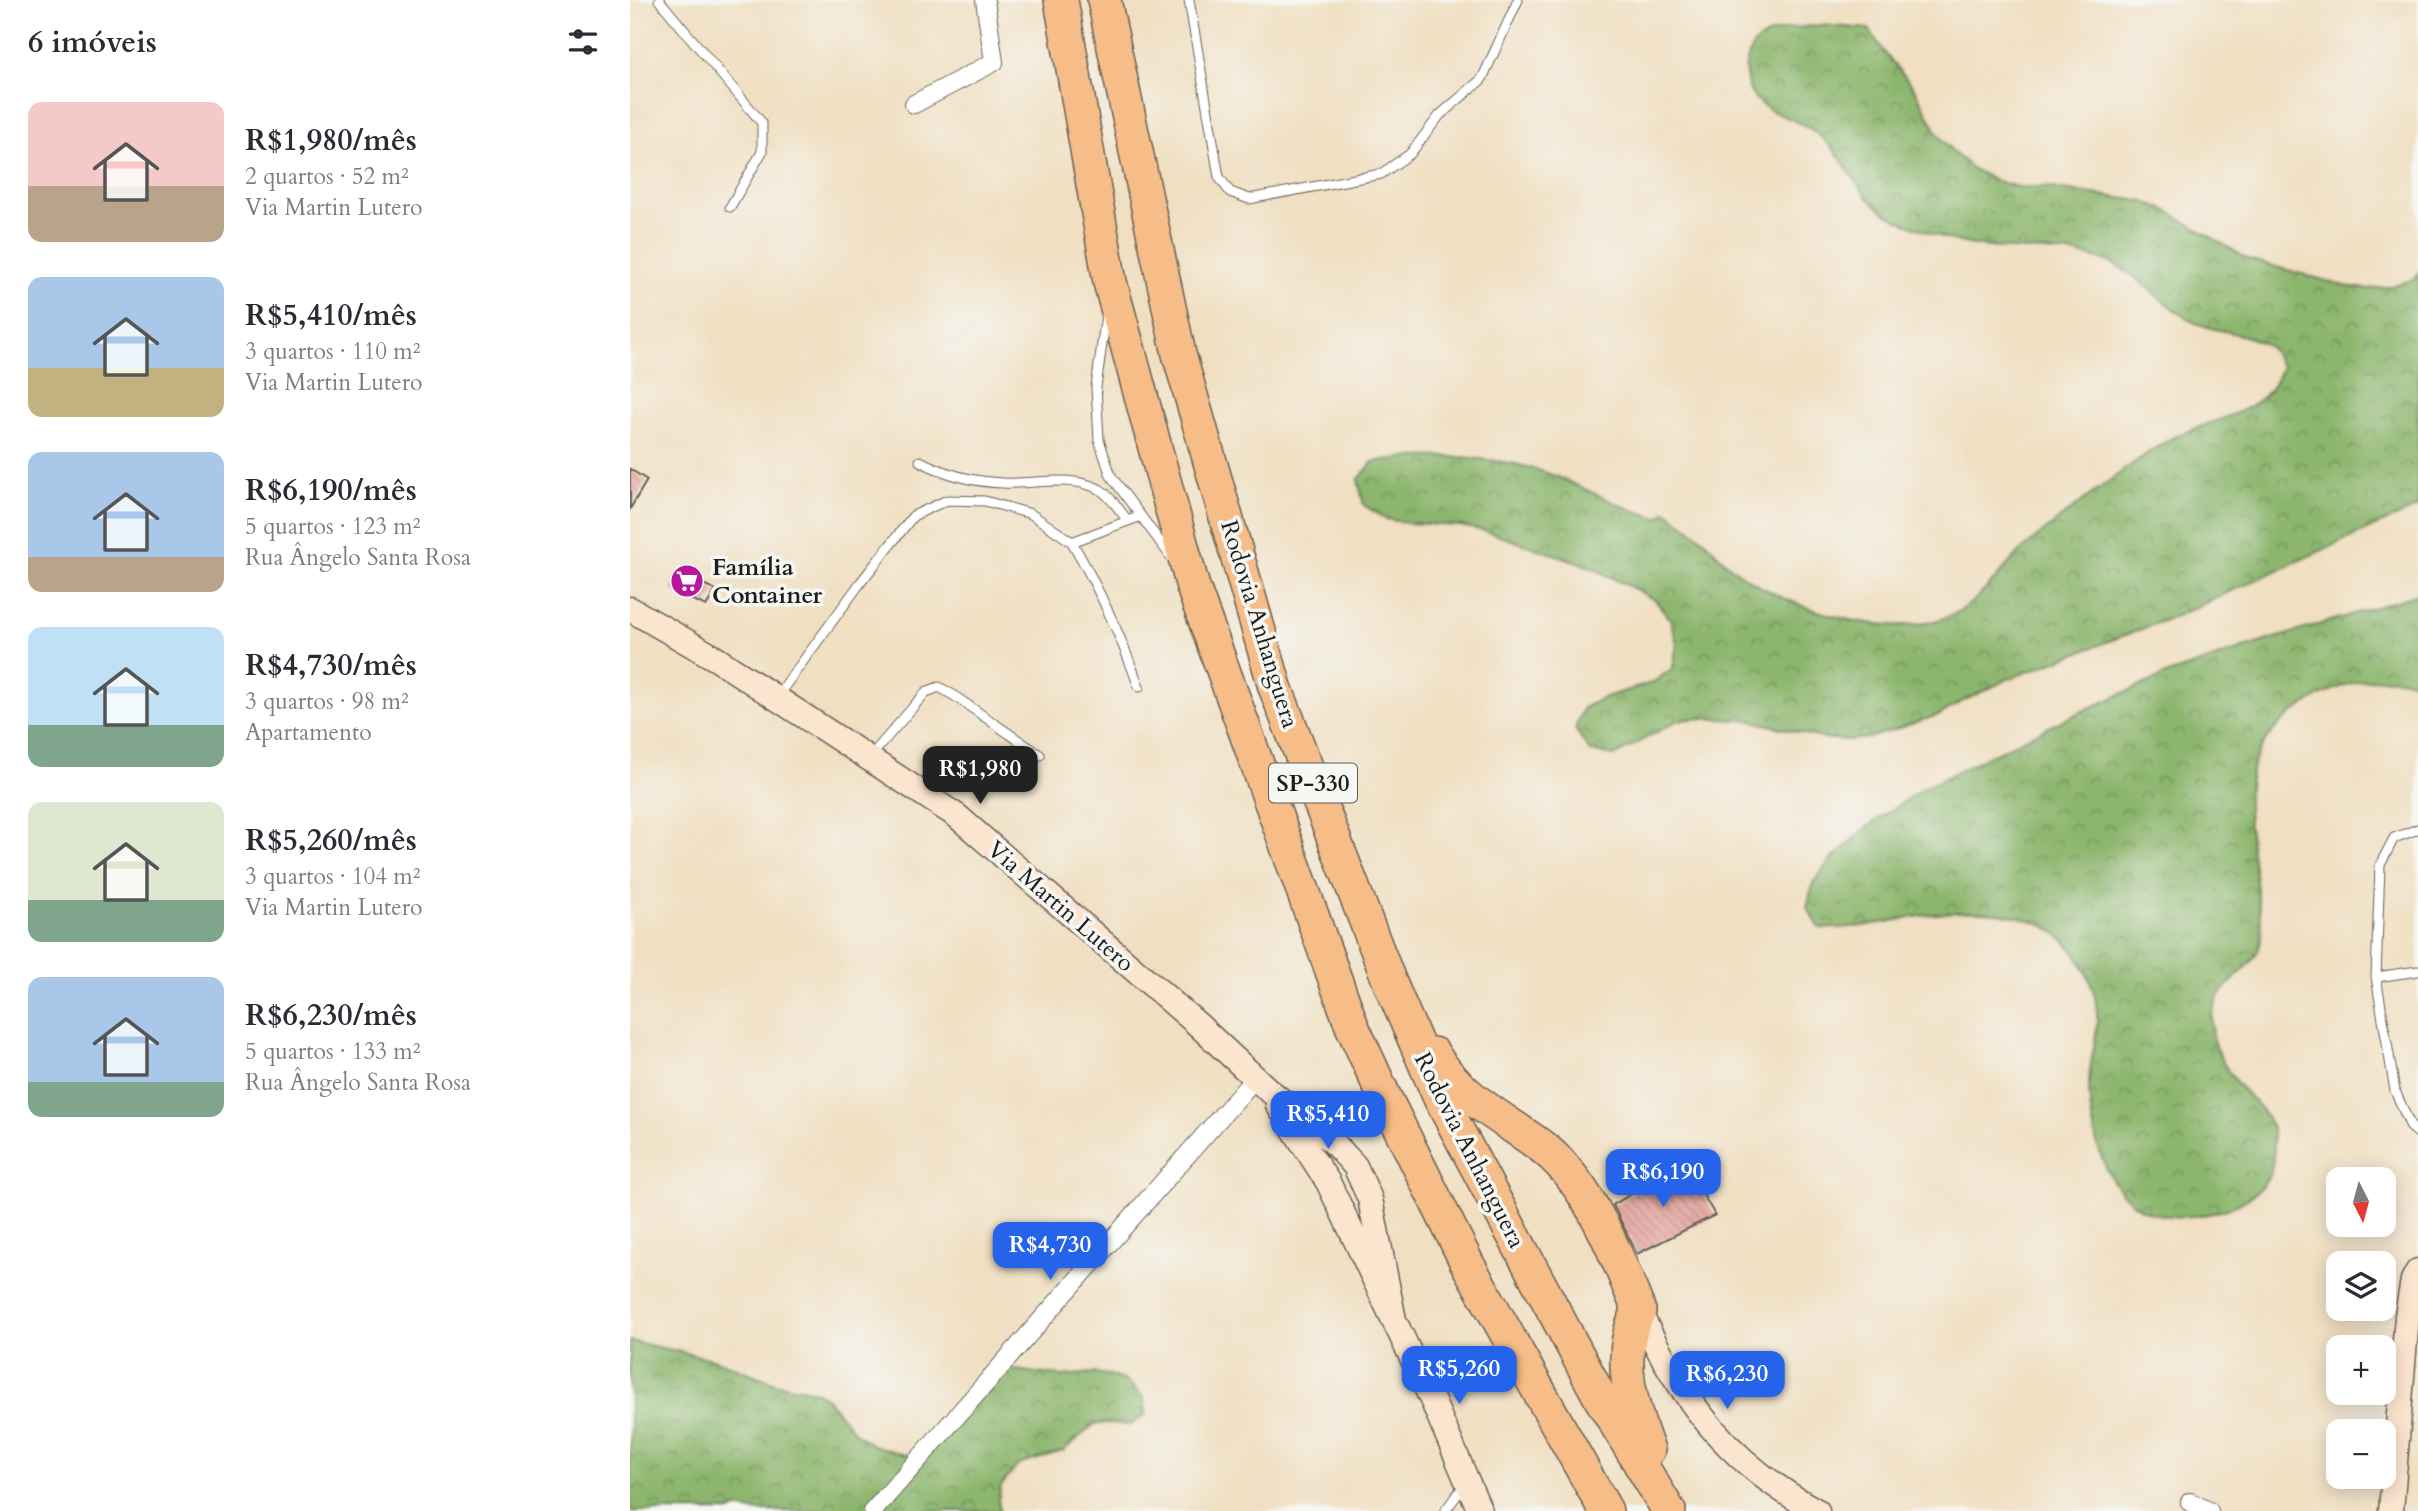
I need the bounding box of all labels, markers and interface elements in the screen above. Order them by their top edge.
text: 6 imóveis [28,22,157,63]
icon: filters [564,23,602,61]
text: R$1,980/mês [245,120,417,161]
icon: home [84,130,168,214]
text: 2 quartos · 52 m² [245,161,409,192]
text: Via Martin Lutero [245,192,423,223]
text: R$5,410/mês [245,295,417,336]
icon: home [84,305,168,389]
text: 3 quartos · 110 m² [245,336,420,367]
text: Via Martin Lutero [245,367,423,398]
text: R$6,190/mês [245,470,417,511]
icon: home [84,480,168,564]
text: 5 quartos · 123 m² [245,511,420,542]
street label: Rodovia Anhanguera [1212,516,1307,733]
text: Rua Ângelo Santa Rosa [245,542,471,573]
place label: Família Container [712,551,822,612]
supermarket icon: Família Container [668,562,706,600]
text: R$4,730/mês [245,645,417,686]
icon: home [84,655,168,739]
text: 3 quartos · 98 m² [245,686,409,717]
text: Apartamento [245,717,372,748]
pin: R$1,980 [915,746,1045,806]
text: R$1,980 [939,753,1021,784]
road number: SP-330 [1269,764,1357,803]
text: R$5,260/mês [245,820,417,861]
icon: home [84,830,168,914]
street label: Via Martin Lutero [980,833,1141,980]
text: 3 quartos · 104 m² [245,861,420,892]
text: Via Martin Lutero [245,892,423,923]
text: R$6,230/mês [245,995,417,1036]
icon: home [84,1005,168,1089]
text: 5 quartos · 133 m² [245,1036,420,1067]
street label: Rodovia Anhanguera [1406,1047,1533,1254]
text: Rua Ângelo Santa Rosa [245,1067,471,1098]
pin: R$5,410 [1263,1092,1393,1151]
text: R$5,410 [1287,1098,1369,1129]
pin: R$6,190 [1598,1150,1728,1209]
text: R$6,190 [1622,1156,1704,1187]
north arrow [2326,1167,2396,1237]
map controls [2326,1167,2396,1489]
pin: R$4,730 [985,1222,1115,1282]
text: R$4,730 [1009,1229,1091,1260]
button: layers [2326,1251,2396,1321]
button: + [2326,1335,2396,1405]
pin: R$5,260 [1394,1346,1524,1406]
pin: R$6,230 [1662,1352,1792,1411]
text: R$5,260 [1418,1353,1500,1384]
text: R$6,230 [1686,1358,1768,1389]
button: − [2326,1419,2396,1489]

